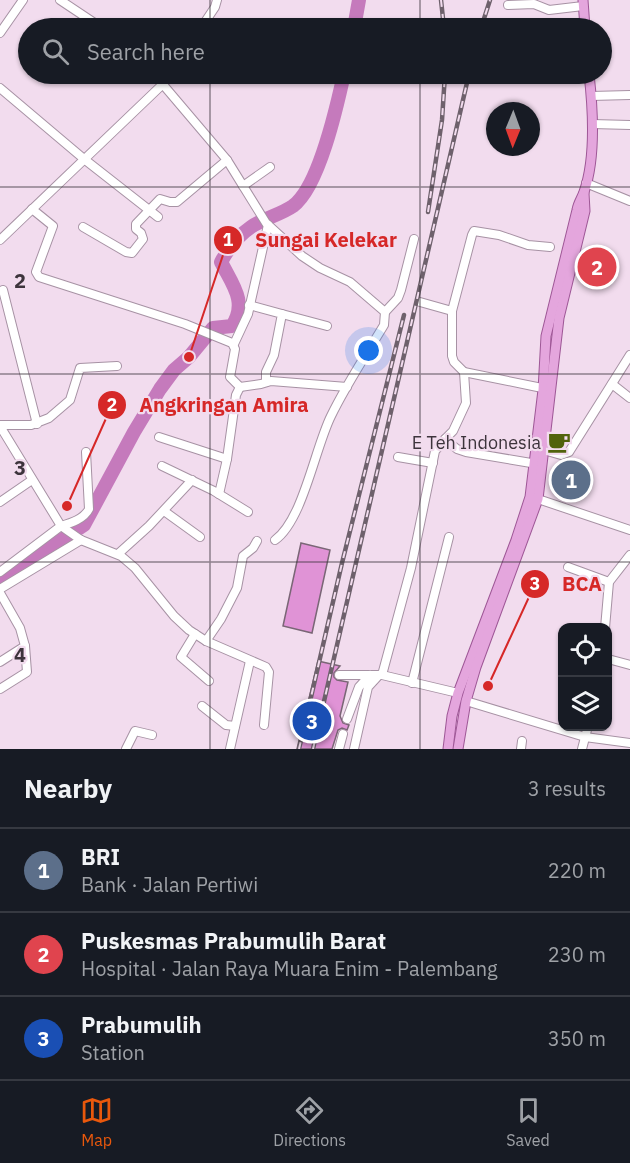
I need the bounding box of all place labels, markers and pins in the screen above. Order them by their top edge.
callout: Sungai Kelekar [213,221,409,259]
pin: 2 [578,244,616,290]
callout: Angkringan Amira [97,386,321,424]
cafe icon: E Teh Indonesia [546,429,572,455]
place label: E Teh Indonesia [412,431,541,454]
pin: 1 [552,458,590,502]
callout: BCA [520,565,614,603]
pin: 3 [292,698,332,744]

